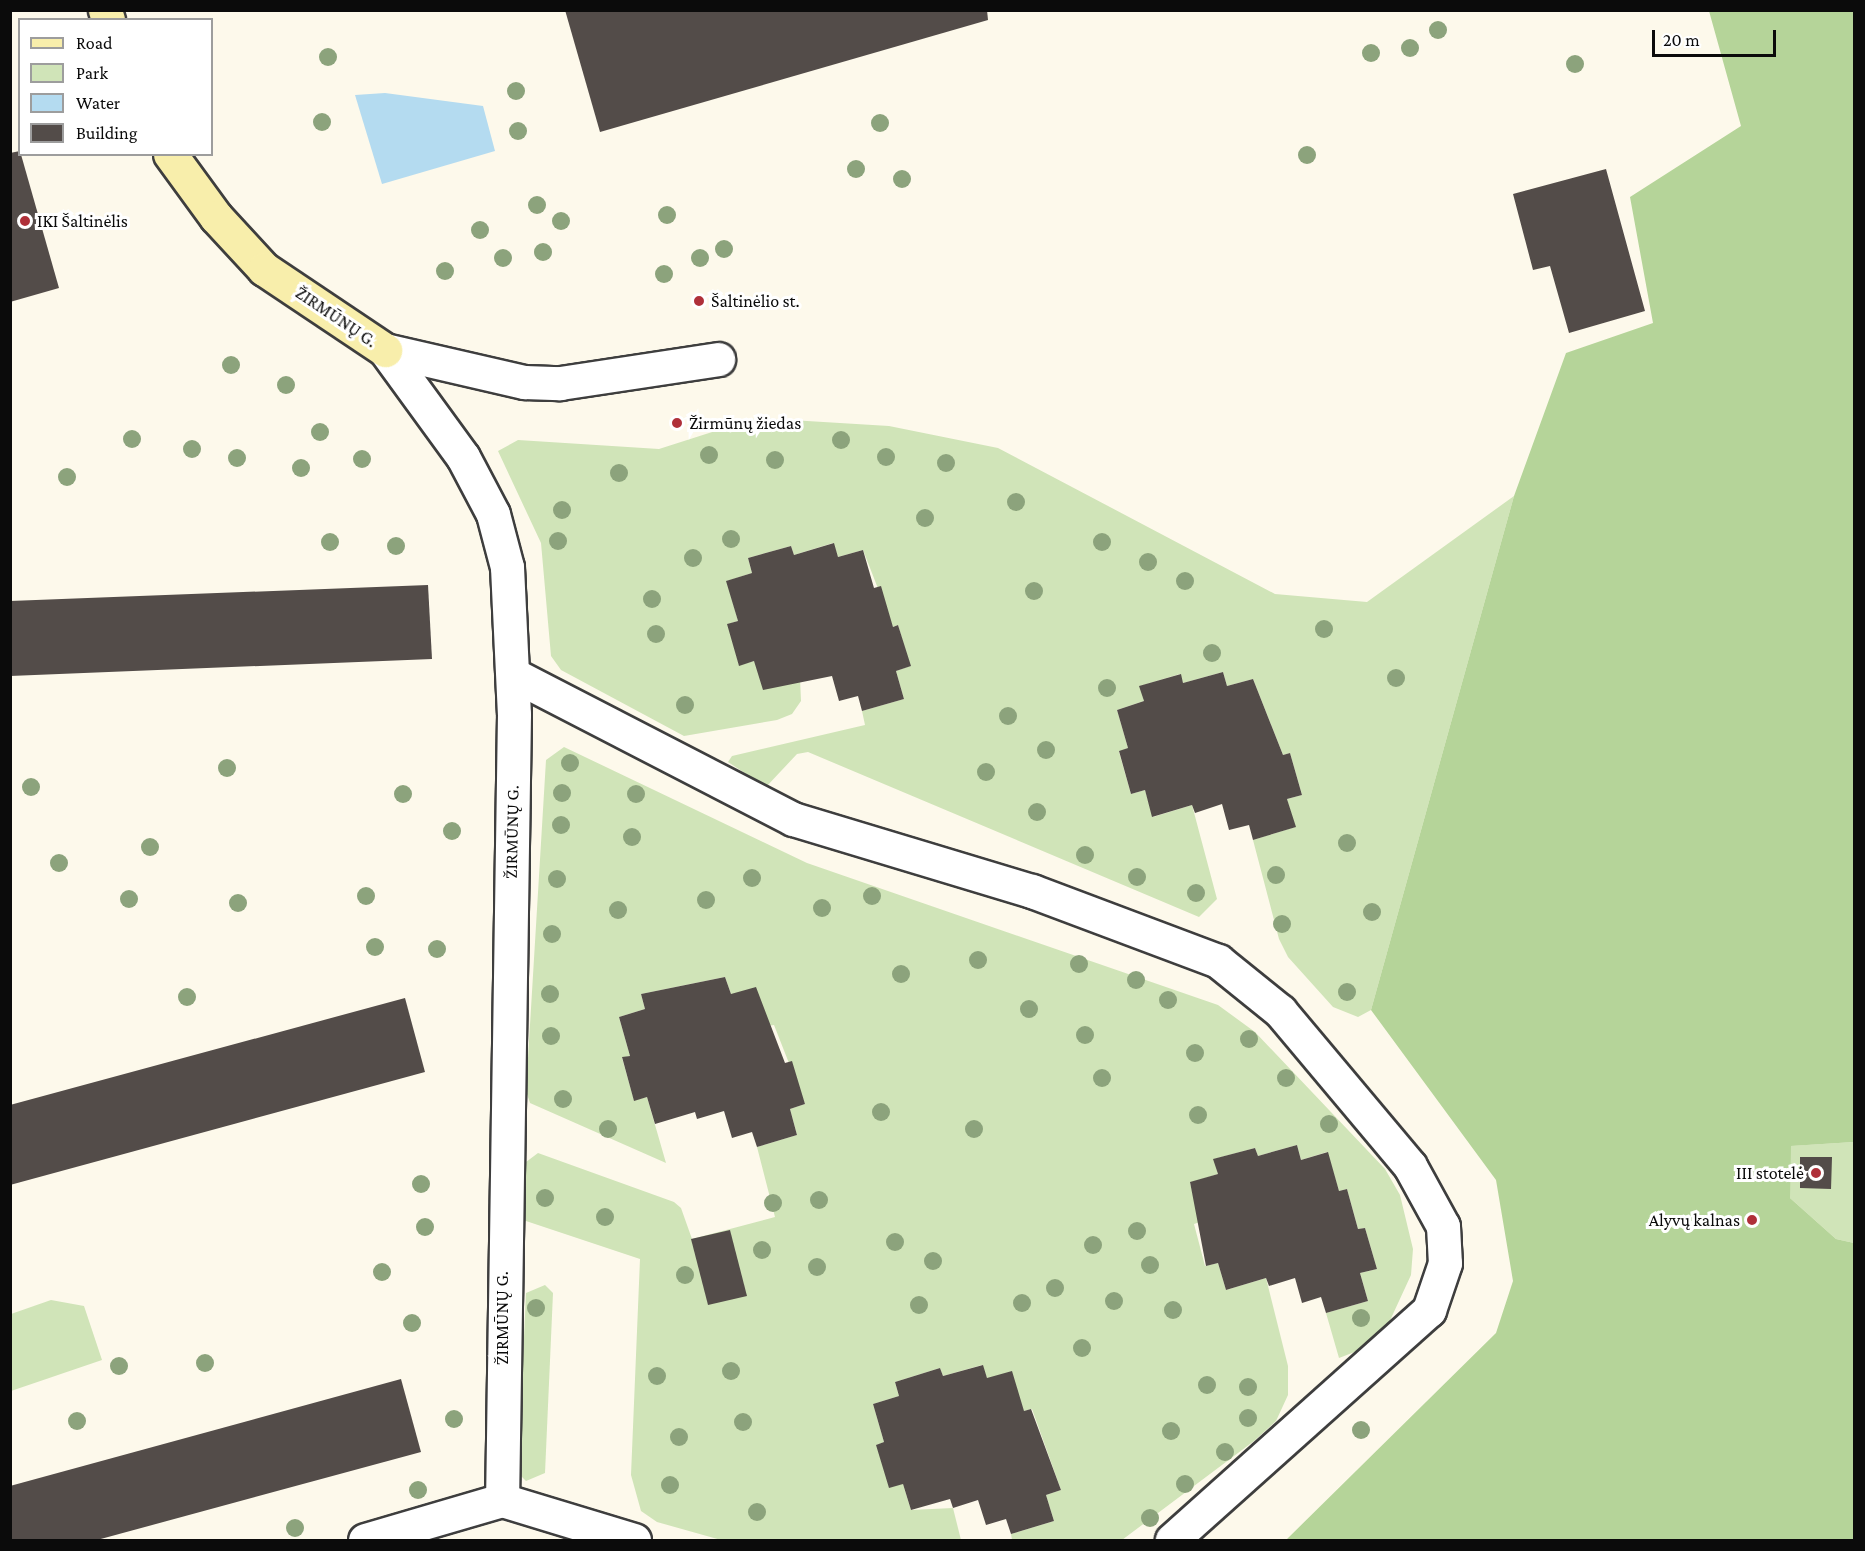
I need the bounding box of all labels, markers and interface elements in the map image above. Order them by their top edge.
legend [18,18,213,156]
scale bar [1655,18,1780,56]
text: 20 m [1663,30,1700,50]
text: Road [76,33,113,53]
text: Park [76,63,108,83]
text: Water [76,93,120,113]
text: Building [76,123,137,143]
place label: IKI Šaltinėlis [37,210,128,232]
marker: IKI Šaltinėlis [18,214,32,228]
street label: ŽIRMŪNŲ G. [291,282,381,352]
place label: Šaltinėlio st. [711,290,800,312]
marker: Šaltinėlio st. [692,294,706,308]
place label: Žirmūnų žiedas [689,412,801,434]
marker: Žirmūnų žiedas [670,416,684,430]
street label: ŽIRMŪNŲ G. [500,785,524,879]
place label: III stotelė [1736,1162,1804,1184]
marker: III stotelė [1809,1166,1823,1180]
place label: Alyvų kalnas [1649,1209,1740,1231]
marker: Alyvų kalnas [1745,1213,1759,1227]
street label: ŽIRMŪNŲ G. [491,1271,513,1365]

